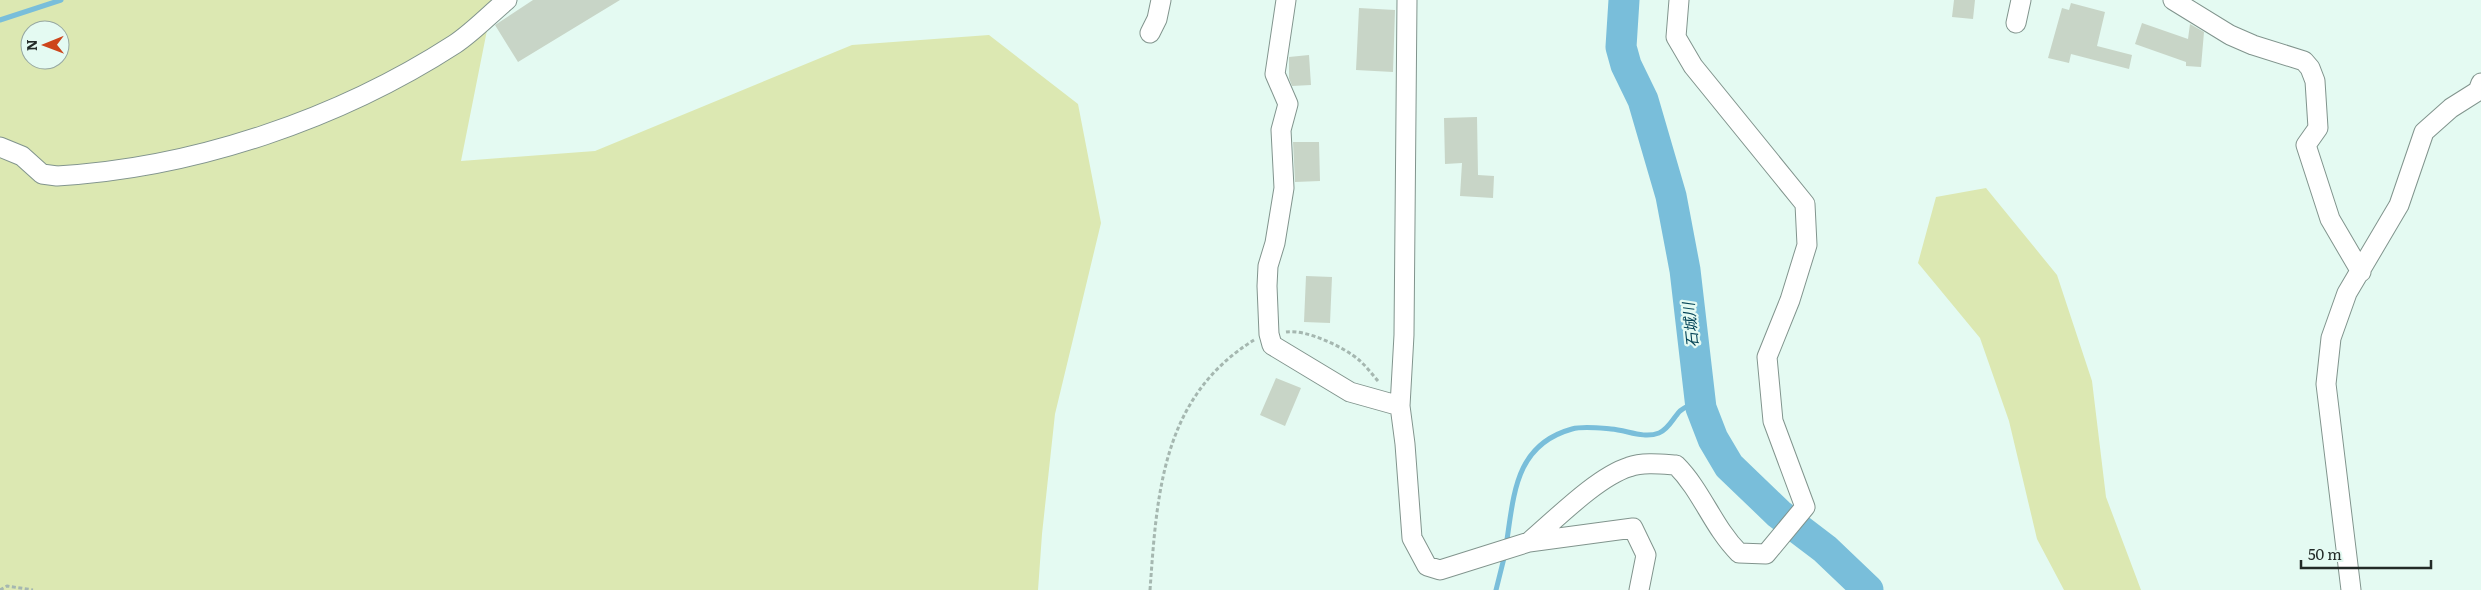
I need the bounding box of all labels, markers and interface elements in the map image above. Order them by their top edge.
north arrow [20,20,70,70]
text: N [21,39,41,51]
water label: 石城川 [1676,300,1703,349]
scale bar [2301,538,2431,570]
text: 50 m [2308,542,2342,565]

